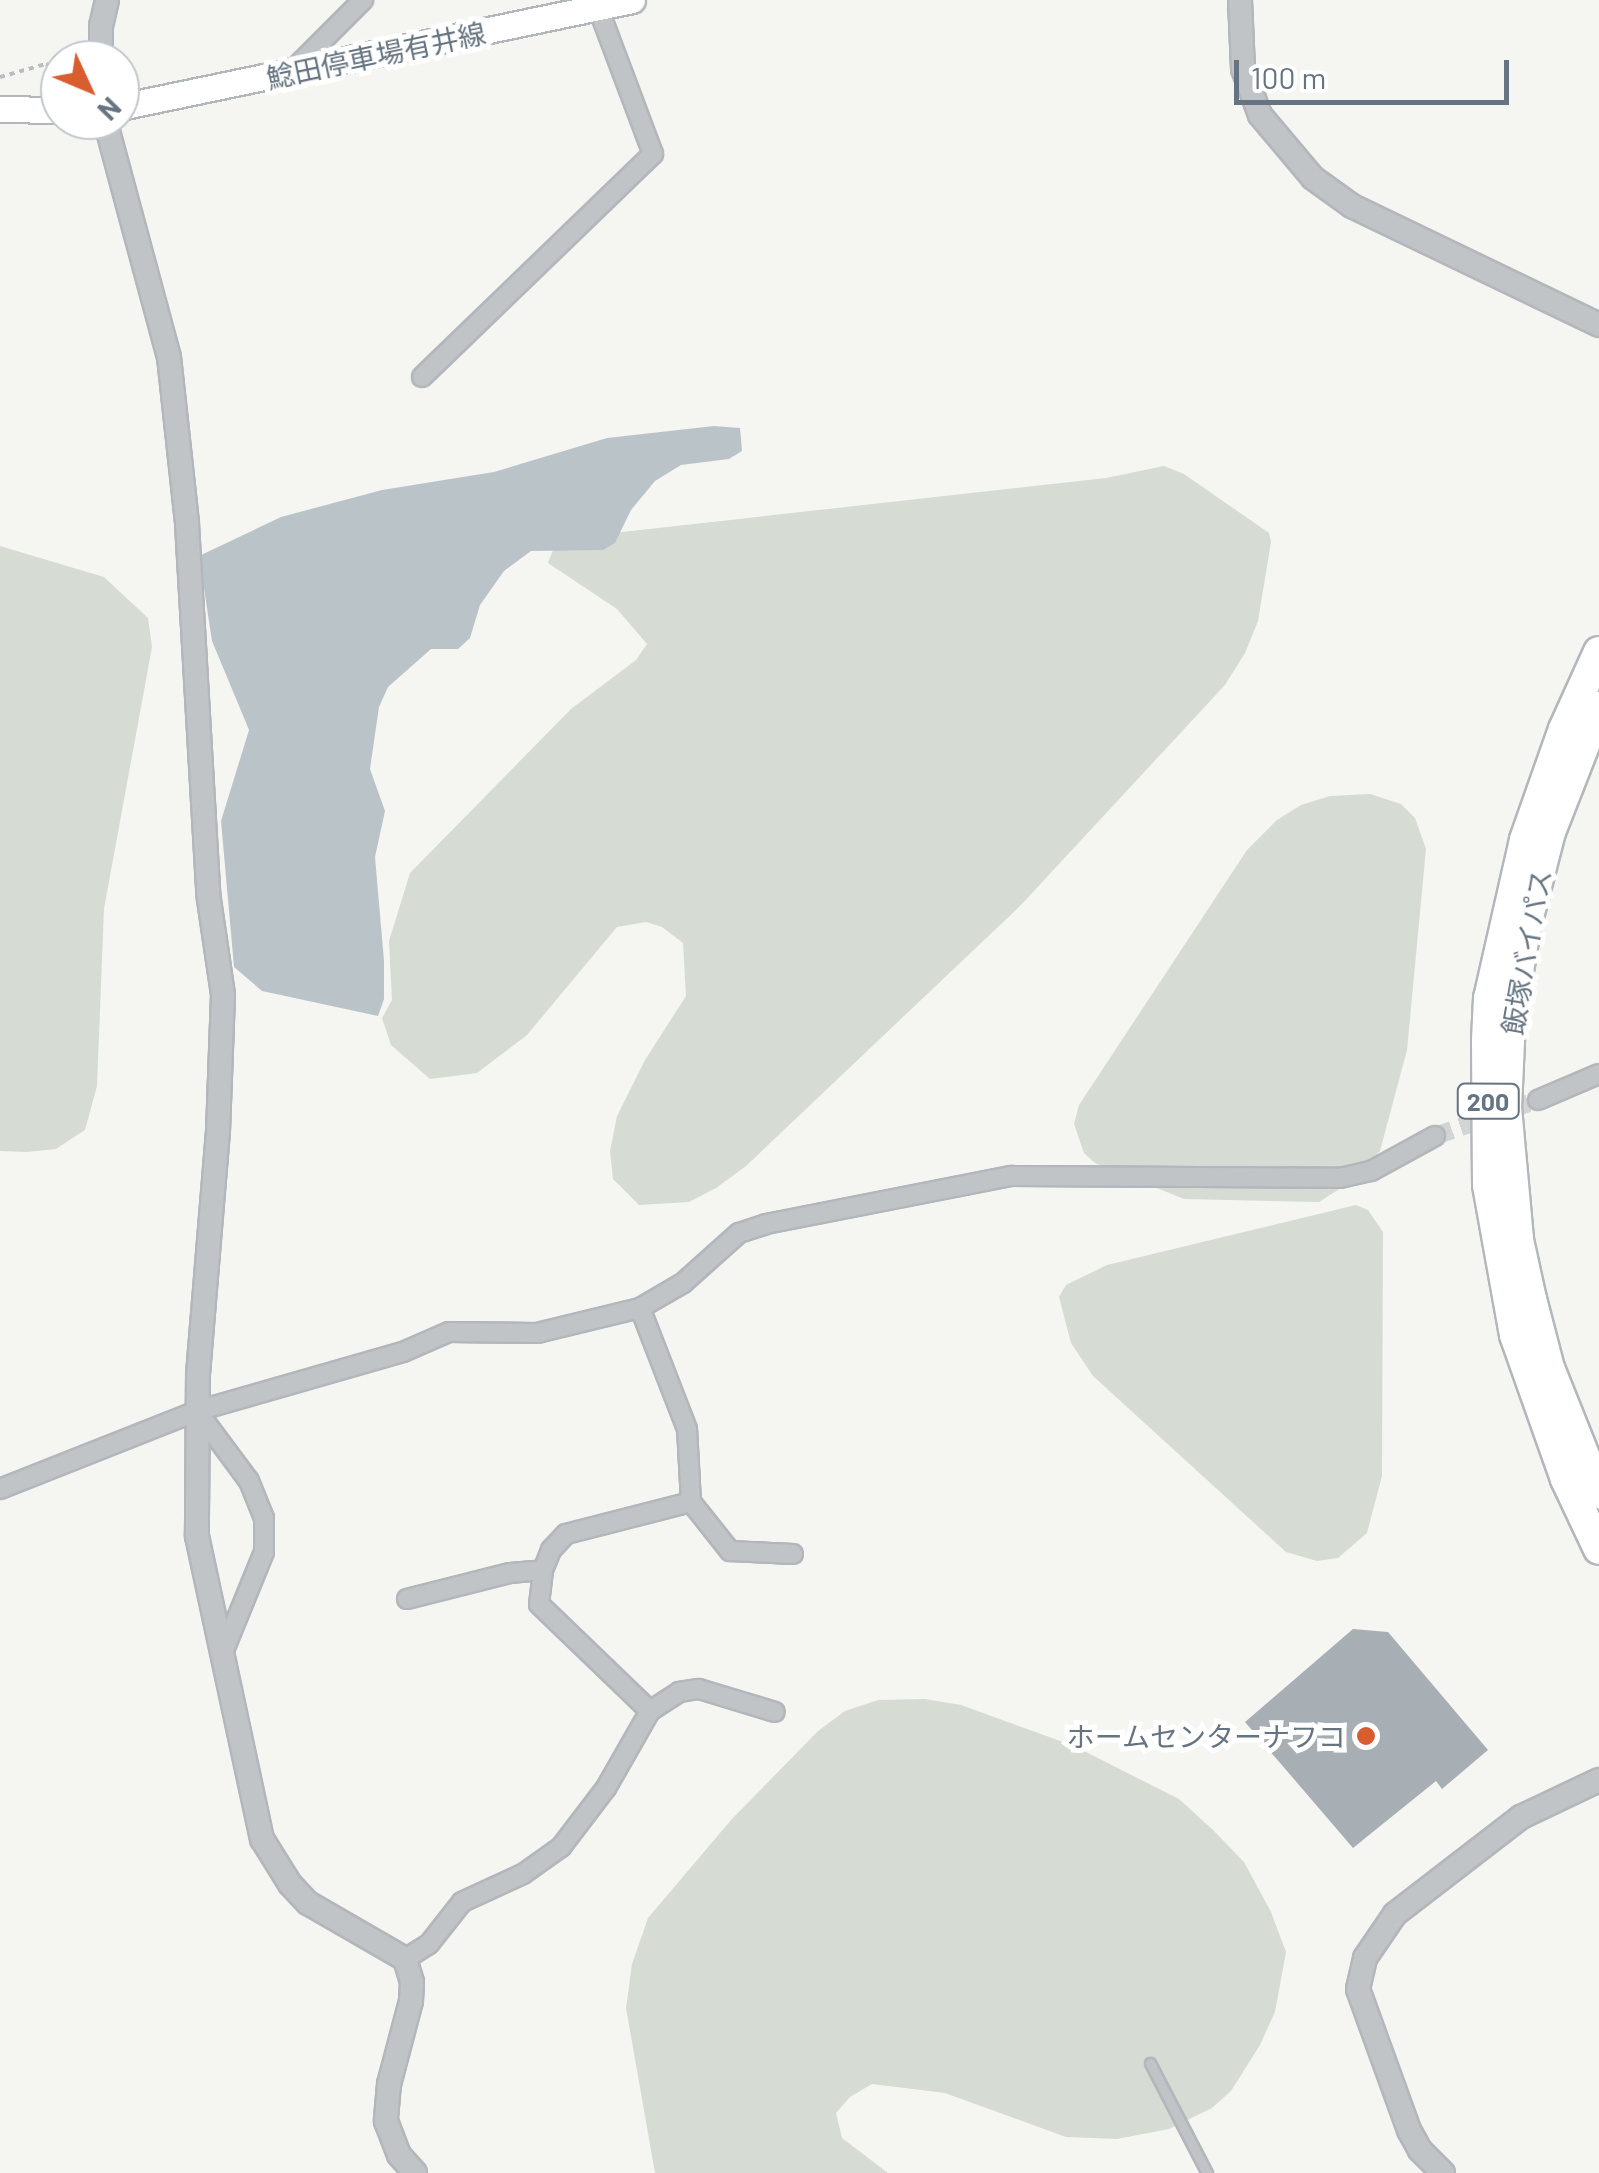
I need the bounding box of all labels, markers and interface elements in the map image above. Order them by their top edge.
street label: 鯰田停車場有井線 [263,15,489,95]
north arrow [40,40,140,140]
scale bar [1239,40,1514,102]
text: 100 m [1251,59,1326,95]
text: N [91,91,129,128]
street label: 飯塚バイパス [1495,866,1557,1038]
road number: 200 [1456,1081,1520,1121]
place label: ホームセンターナフコ [1066,1719,1346,1753]
marker: ホームセンターナフコ [1355,1725,1377,1747]

